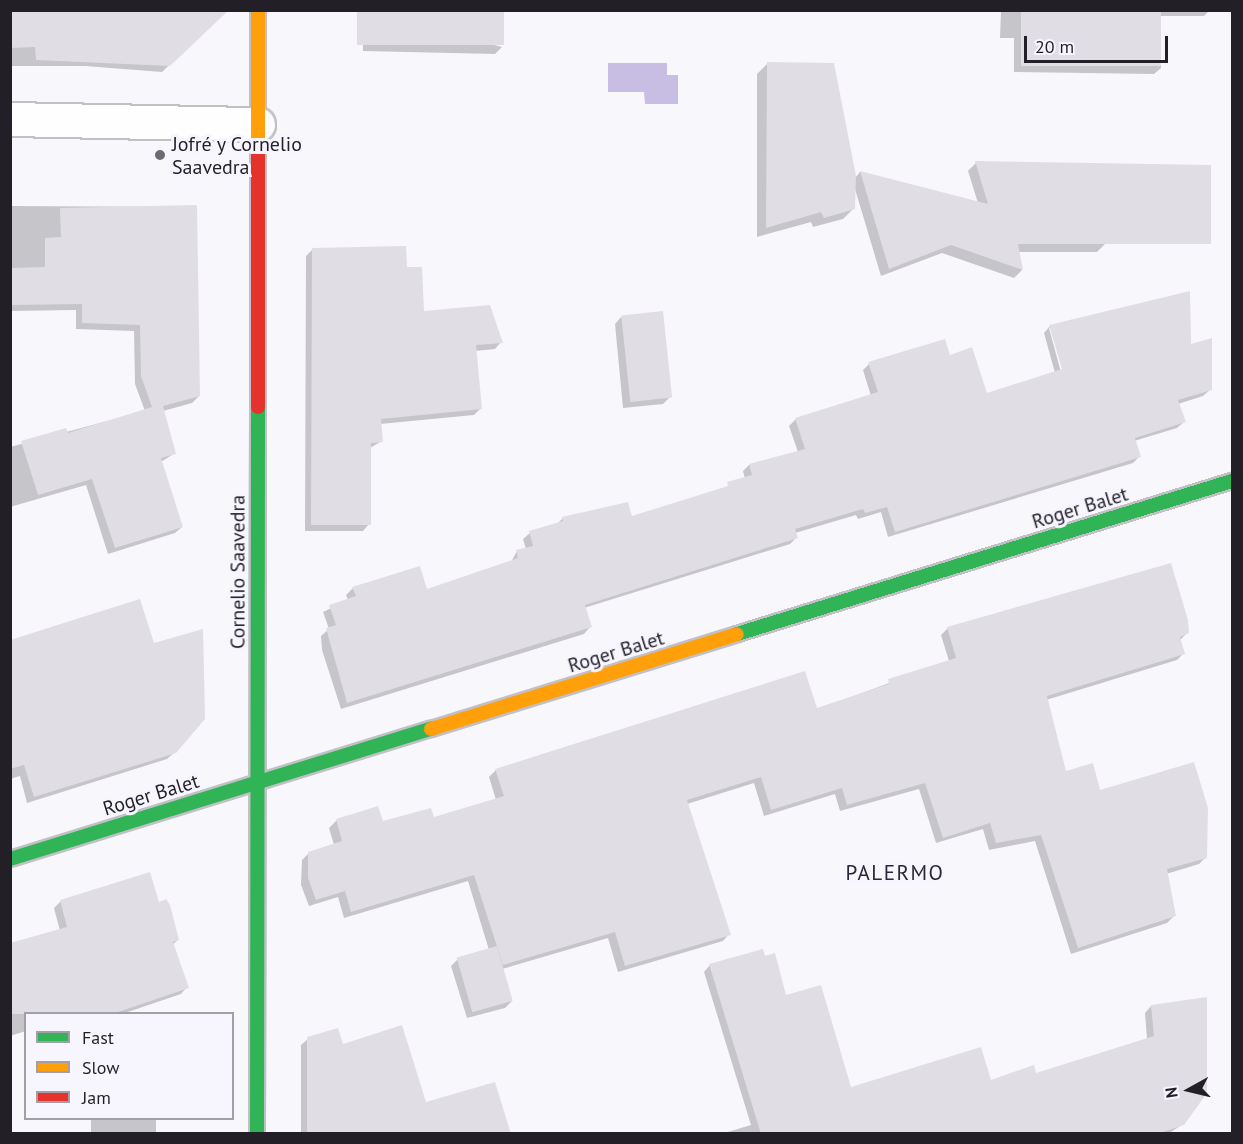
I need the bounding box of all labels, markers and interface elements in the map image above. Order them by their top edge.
scale bar [1027,24,1171,62]
text: 20 m [1035,35,1074,58]
place label: Jofré y Cornelio Saavedra [172,132,303,179]
marker: Jofré y Cornelio Saavedra [153,148,167,162]
street label: Roger Balet [1029,482,1131,534]
street label: Cornelio Saavedra [226,495,250,649]
street label: Roger Balet [565,626,667,678]
street label: Roger Balet [100,769,202,821]
district label: PALERMO [846,860,944,886]
legend [24,1012,234,1120]
text: Fast [82,1026,114,1049]
text: Slow [82,1056,120,1079]
north arrow [1159,1060,1219,1120]
text: Jam [82,1086,111,1109]
text: N [1161,1086,1182,1099]

